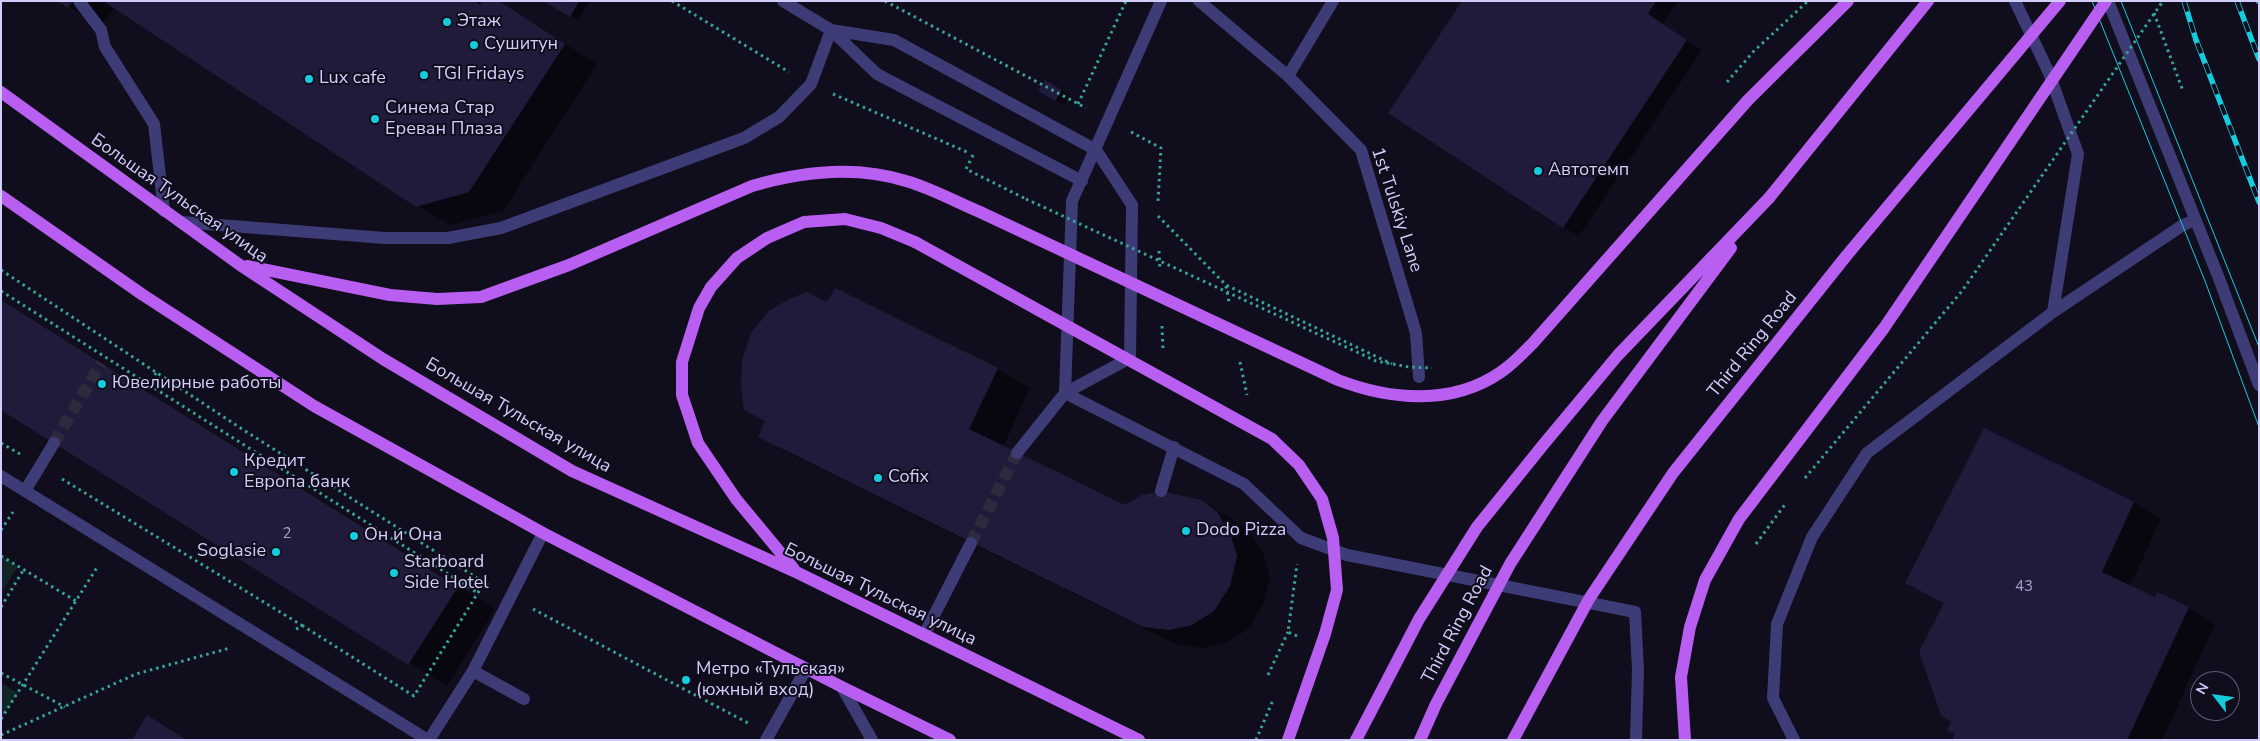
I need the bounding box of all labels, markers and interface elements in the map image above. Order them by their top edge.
place label: Этаж [457,11,501,33]
marker: Этаж [441,16,453,28]
place label: Сушитун [484,34,558,56]
marker: Сушитун [468,39,480,51]
place label: TGI Fridays [434,64,524,86]
place label: Lux cafe [319,68,386,90]
marker: TGI Fridays [418,69,430,81]
marker: Lux cafe [303,73,315,85]
place label: Синема Стар Ереван Плаза [385,98,503,140]
marker: Синема Стар Ереван Плаза [369,113,381,125]
street label: Большая Тульская улица [86,130,272,268]
street label: 1st Tulskiy Lane [1366,145,1426,275]
place label: Автотемп [1548,160,1629,182]
marker: Автотемп [1532,165,1544,177]
street label: Third Ring Road [1704,288,1802,402]
street label: Большая Тульская улица [421,354,615,478]
place label: Ювелирные работы [112,373,281,395]
marker: Ювелирные работы [96,378,108,390]
place label: Кредит Европа банк [244,451,350,494]
marker: Кредит Европа банк [228,466,240,478]
place label: Cofix [888,467,929,489]
marker: Cofix [872,472,884,484]
place label: Dodo Pizza [1196,520,1286,542]
house number: 2 [283,525,291,543]
place label: Он и Она [364,525,442,547]
marker: Dodo Pizza [1180,525,1192,537]
marker: Он и Она [348,530,360,542]
street label: Большая Тульская улица [780,539,980,651]
place label: Soglasie [197,541,266,563]
marker: Soglasie [270,546,282,558]
place label: Starboard Side Hotel [404,552,489,594]
street label: Third Ring Road [1418,562,1498,688]
marker: Starboard Side Hotel [388,567,400,579]
house number: 43 [2015,578,2033,596]
place label: Метро «Тульская» (южный вход) [696,659,845,702]
north arrow [2190,671,2240,721]
marker: Метро «Тульская» (южный вход) [680,674,692,686]
text: N [2192,679,2213,698]

